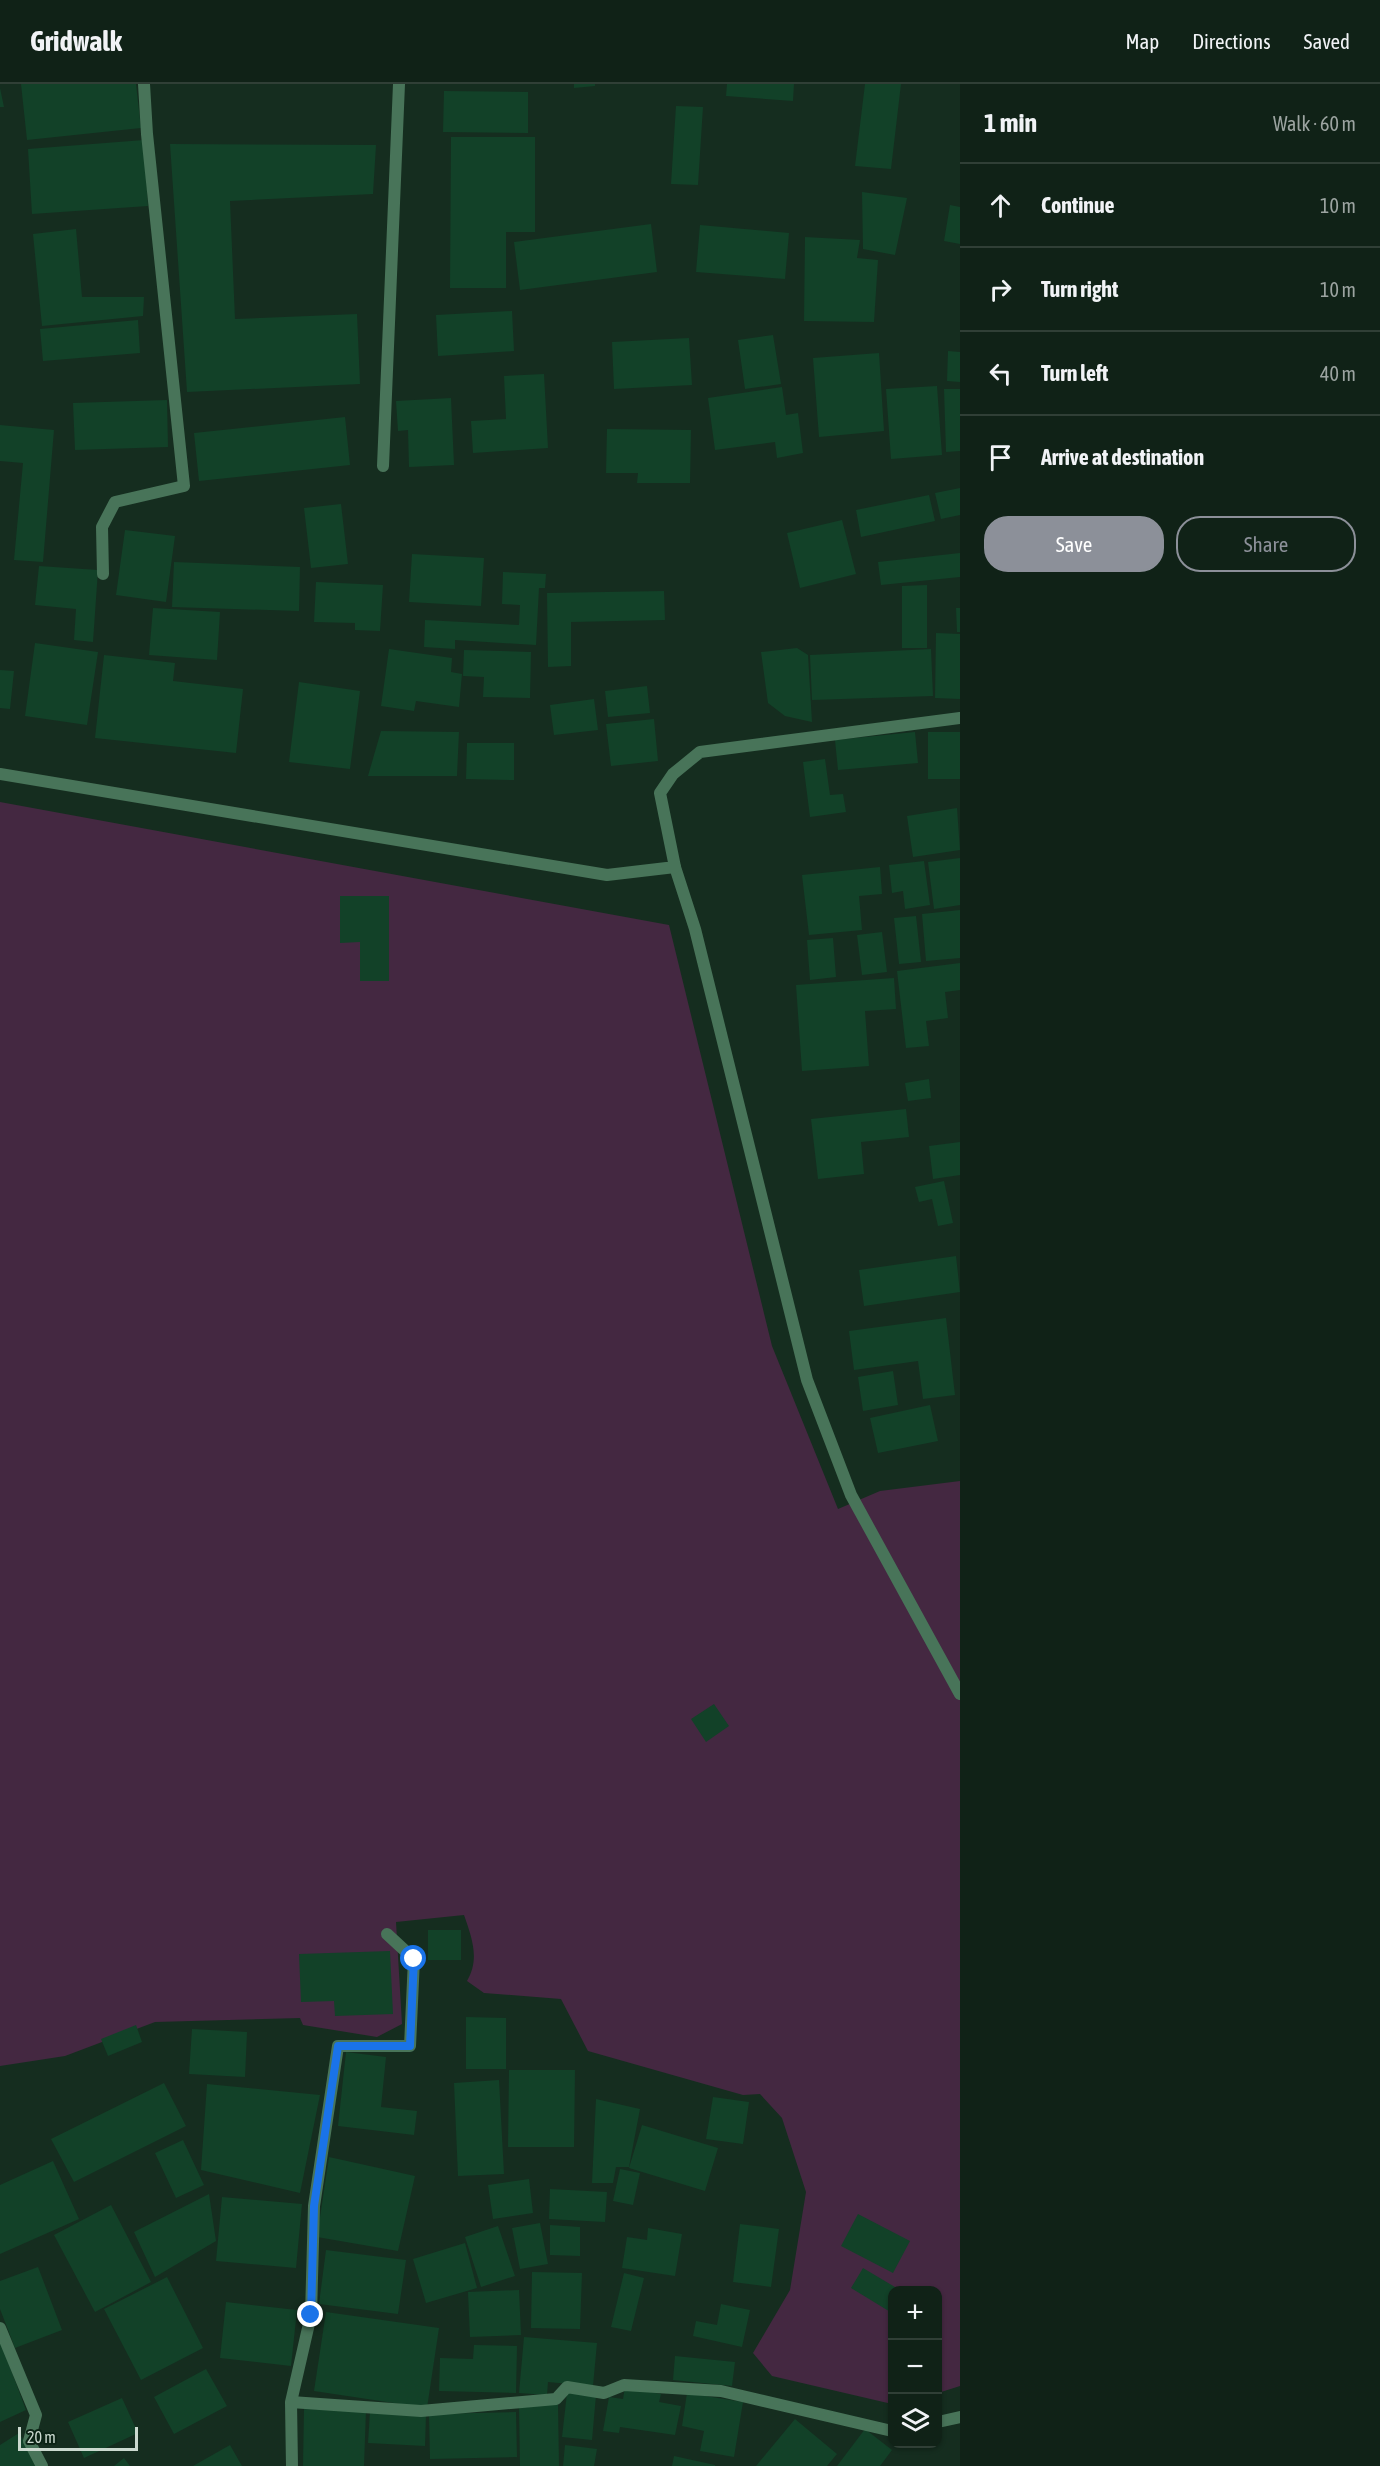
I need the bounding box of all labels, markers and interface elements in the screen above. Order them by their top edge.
text: Gridwalk [30,25,122,57]
text: Map [1125,29,1159,53]
text: Directions [1192,29,1271,53]
text: Saved [1304,29,1350,53]
text: 1 min [984,108,1037,138]
text: Walk · 60 m [1273,112,1356,135]
icon: ahead [984,189,1017,222]
text: Continue [1041,192,1115,218]
text: 10 m [1320,194,1356,217]
icon: right [984,273,1017,306]
text: Turn right [1041,276,1118,302]
text: 10 m [1320,278,1356,301]
icon: left [984,357,1017,390]
text: Turn left [1041,360,1108,386]
text: 40 m [1320,362,1356,385]
icon: arrive [984,441,1017,474]
text: Arrive at destination [1041,444,1204,470]
button: Save [984,516,1164,572]
button: Share [1176,516,1356,572]
route start [400,1945,426,1971]
map controls [888,2286,942,2448]
button: + [888,2286,942,2340]
route end [297,2301,323,2327]
button: − [888,2340,942,2394]
button: layers [888,2394,942,2448]
scale bar [18,2424,138,2452]
text: 20 m [27,2428,56,2446]

